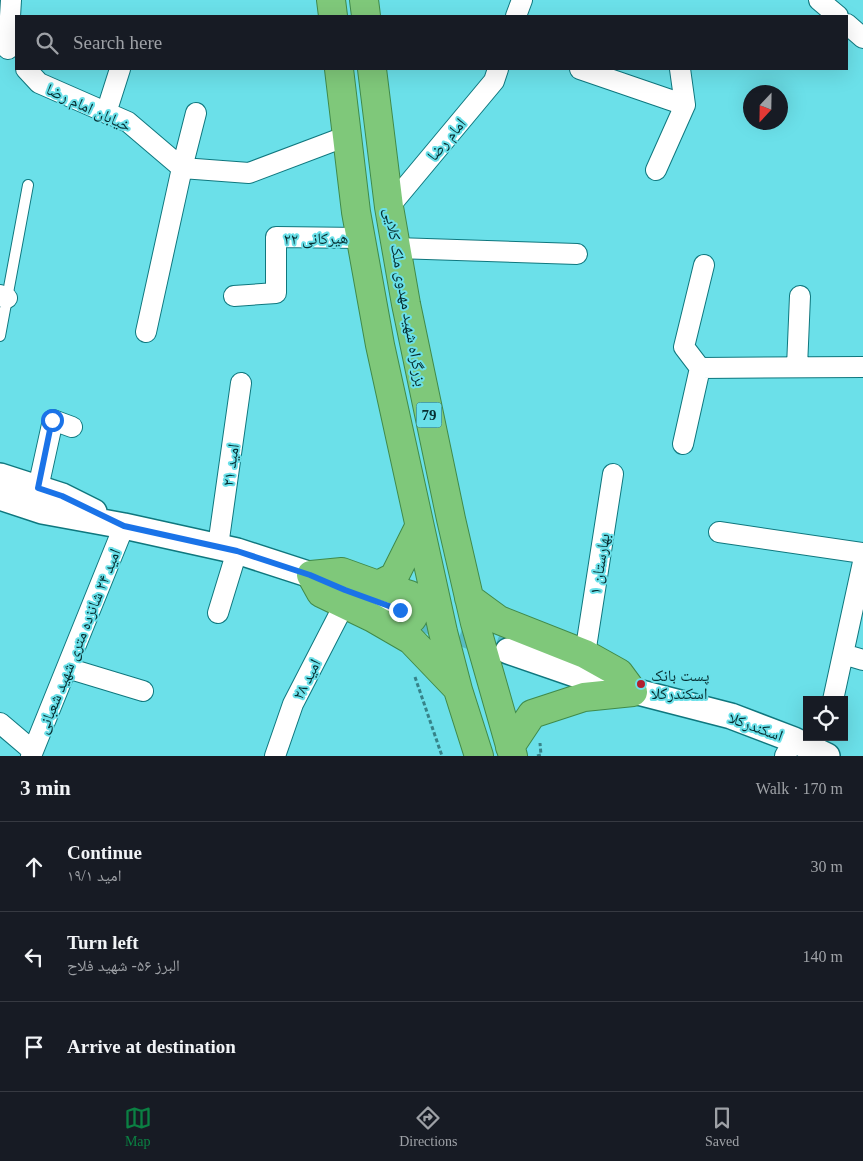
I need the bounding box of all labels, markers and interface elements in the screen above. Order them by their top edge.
search box [15,15,848,70]
icon: search [33,29,61,57]
text: Search here [73,32,162,53]
street label: خیابان امام رضا [43,80,134,136]
north arrow [743,85,788,130]
street label: امام رضا [424,115,470,165]
street label: بزرگراه شهید مهدوی ملک کلایی [379,206,430,388]
street label: هیرکانی ۲۲ [283,229,349,250]
road number: 79 [416,402,442,428]
route start [41,409,64,432]
street label: امید ۲۱ [219,443,242,487]
street label: بهارستان ۱ [586,532,615,596]
street label: امید ۲۴ شانزده متری شهید شعبانی [33,546,125,737]
route end [389,599,412,622]
street label: امید ۲۸ [289,656,324,702]
place label: پست بانک اسکندرکلا [651,667,710,703]
marker: پست بانک اسکندرکلا [635,678,647,690]
map controls [803,696,848,741]
button: locate [803,696,848,741]
street label: اسکندرکلا [726,709,785,745]
text: 3 min [20,776,71,800]
text: Walk · 170 m [756,780,843,797]
text: Continue [67,842,142,863]
icon: ahead [20,853,48,881]
text: 30 m [811,858,843,875]
text: امید ۱۹/۱ [67,867,121,884]
text: Turn left [67,932,139,953]
icon: left [20,943,48,971]
text: 140 m [803,948,843,965]
text: البرز ۵۶- شهید فلاح [67,957,180,974]
icon: arrive [20,1033,48,1061]
text: Arrive at destination [67,1036,236,1057]
tab: Map [124,1104,152,1150]
tab: Directions [399,1104,458,1150]
tab: Saved [705,1104,739,1150]

